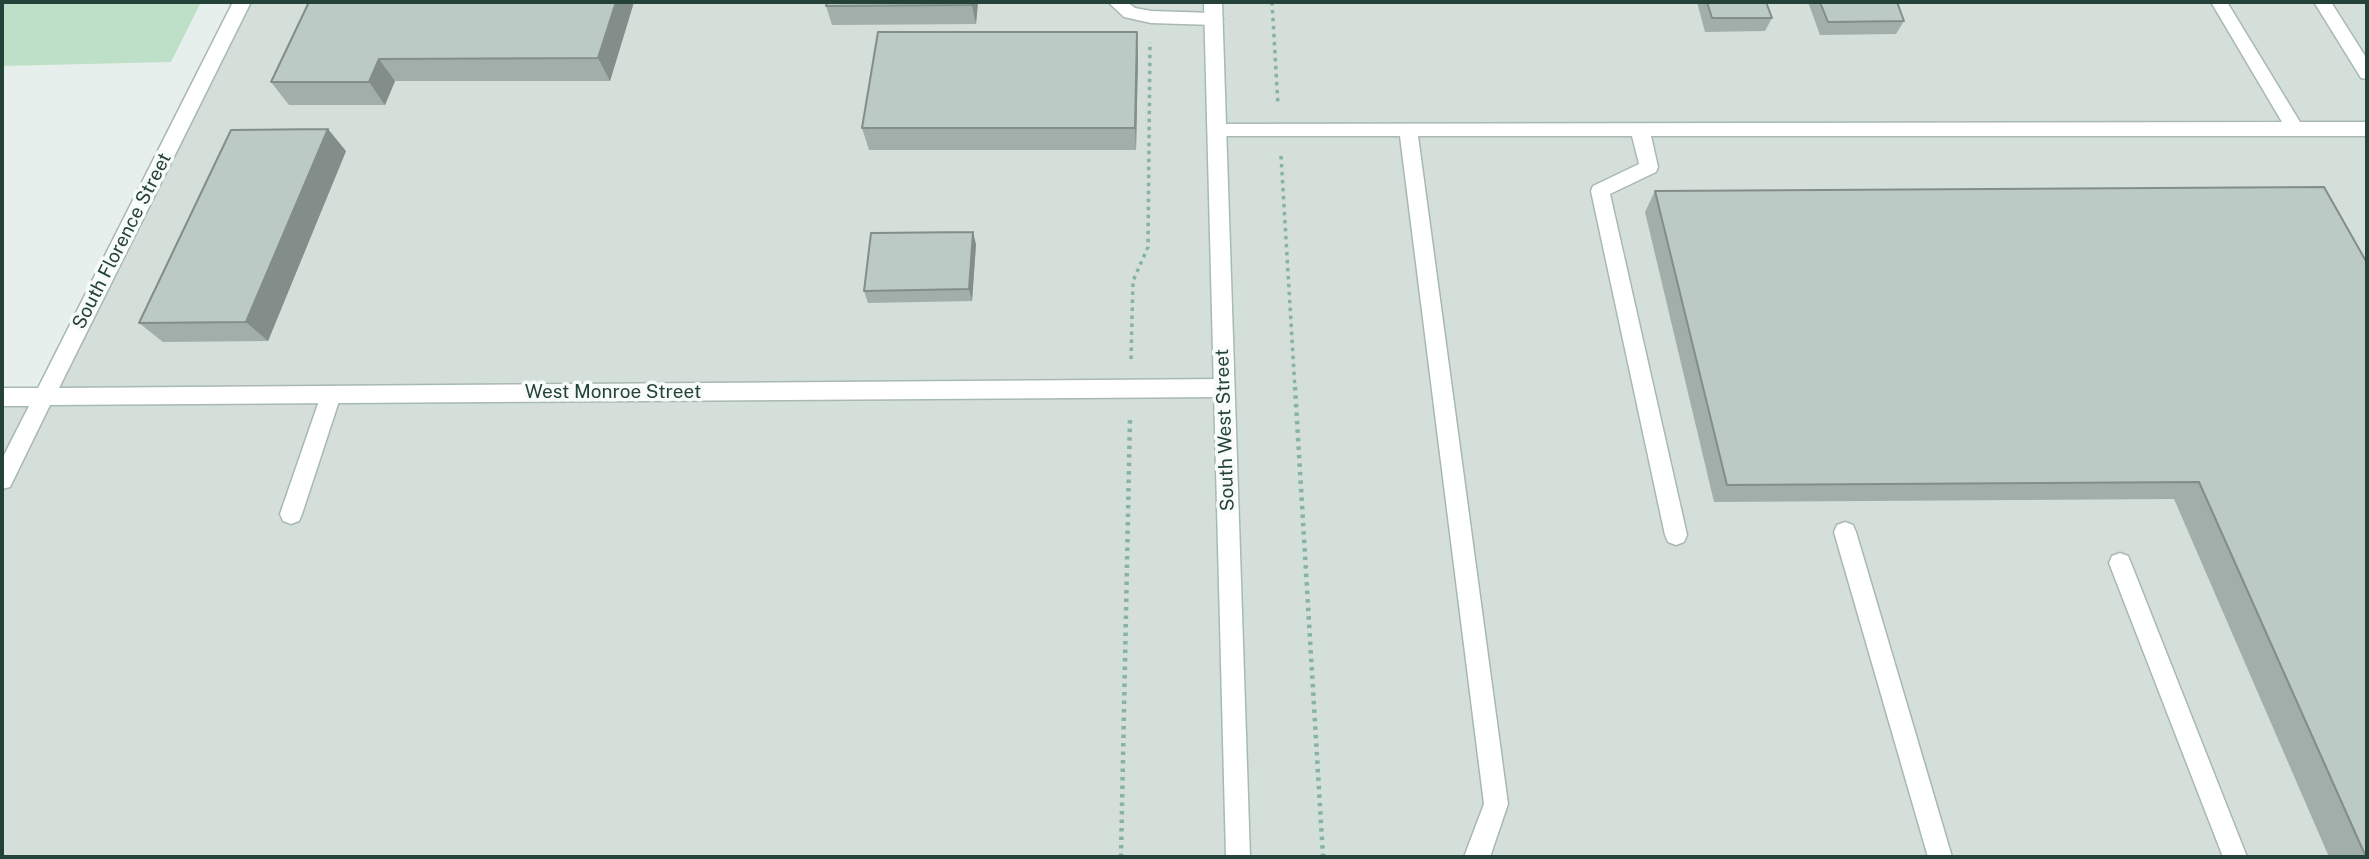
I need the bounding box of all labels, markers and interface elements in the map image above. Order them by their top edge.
street label: South Florence Street [68,149,176,333]
street label: South West Street [1211,349,1239,511]
street label: West Monroe Street [525,381,701,403]

